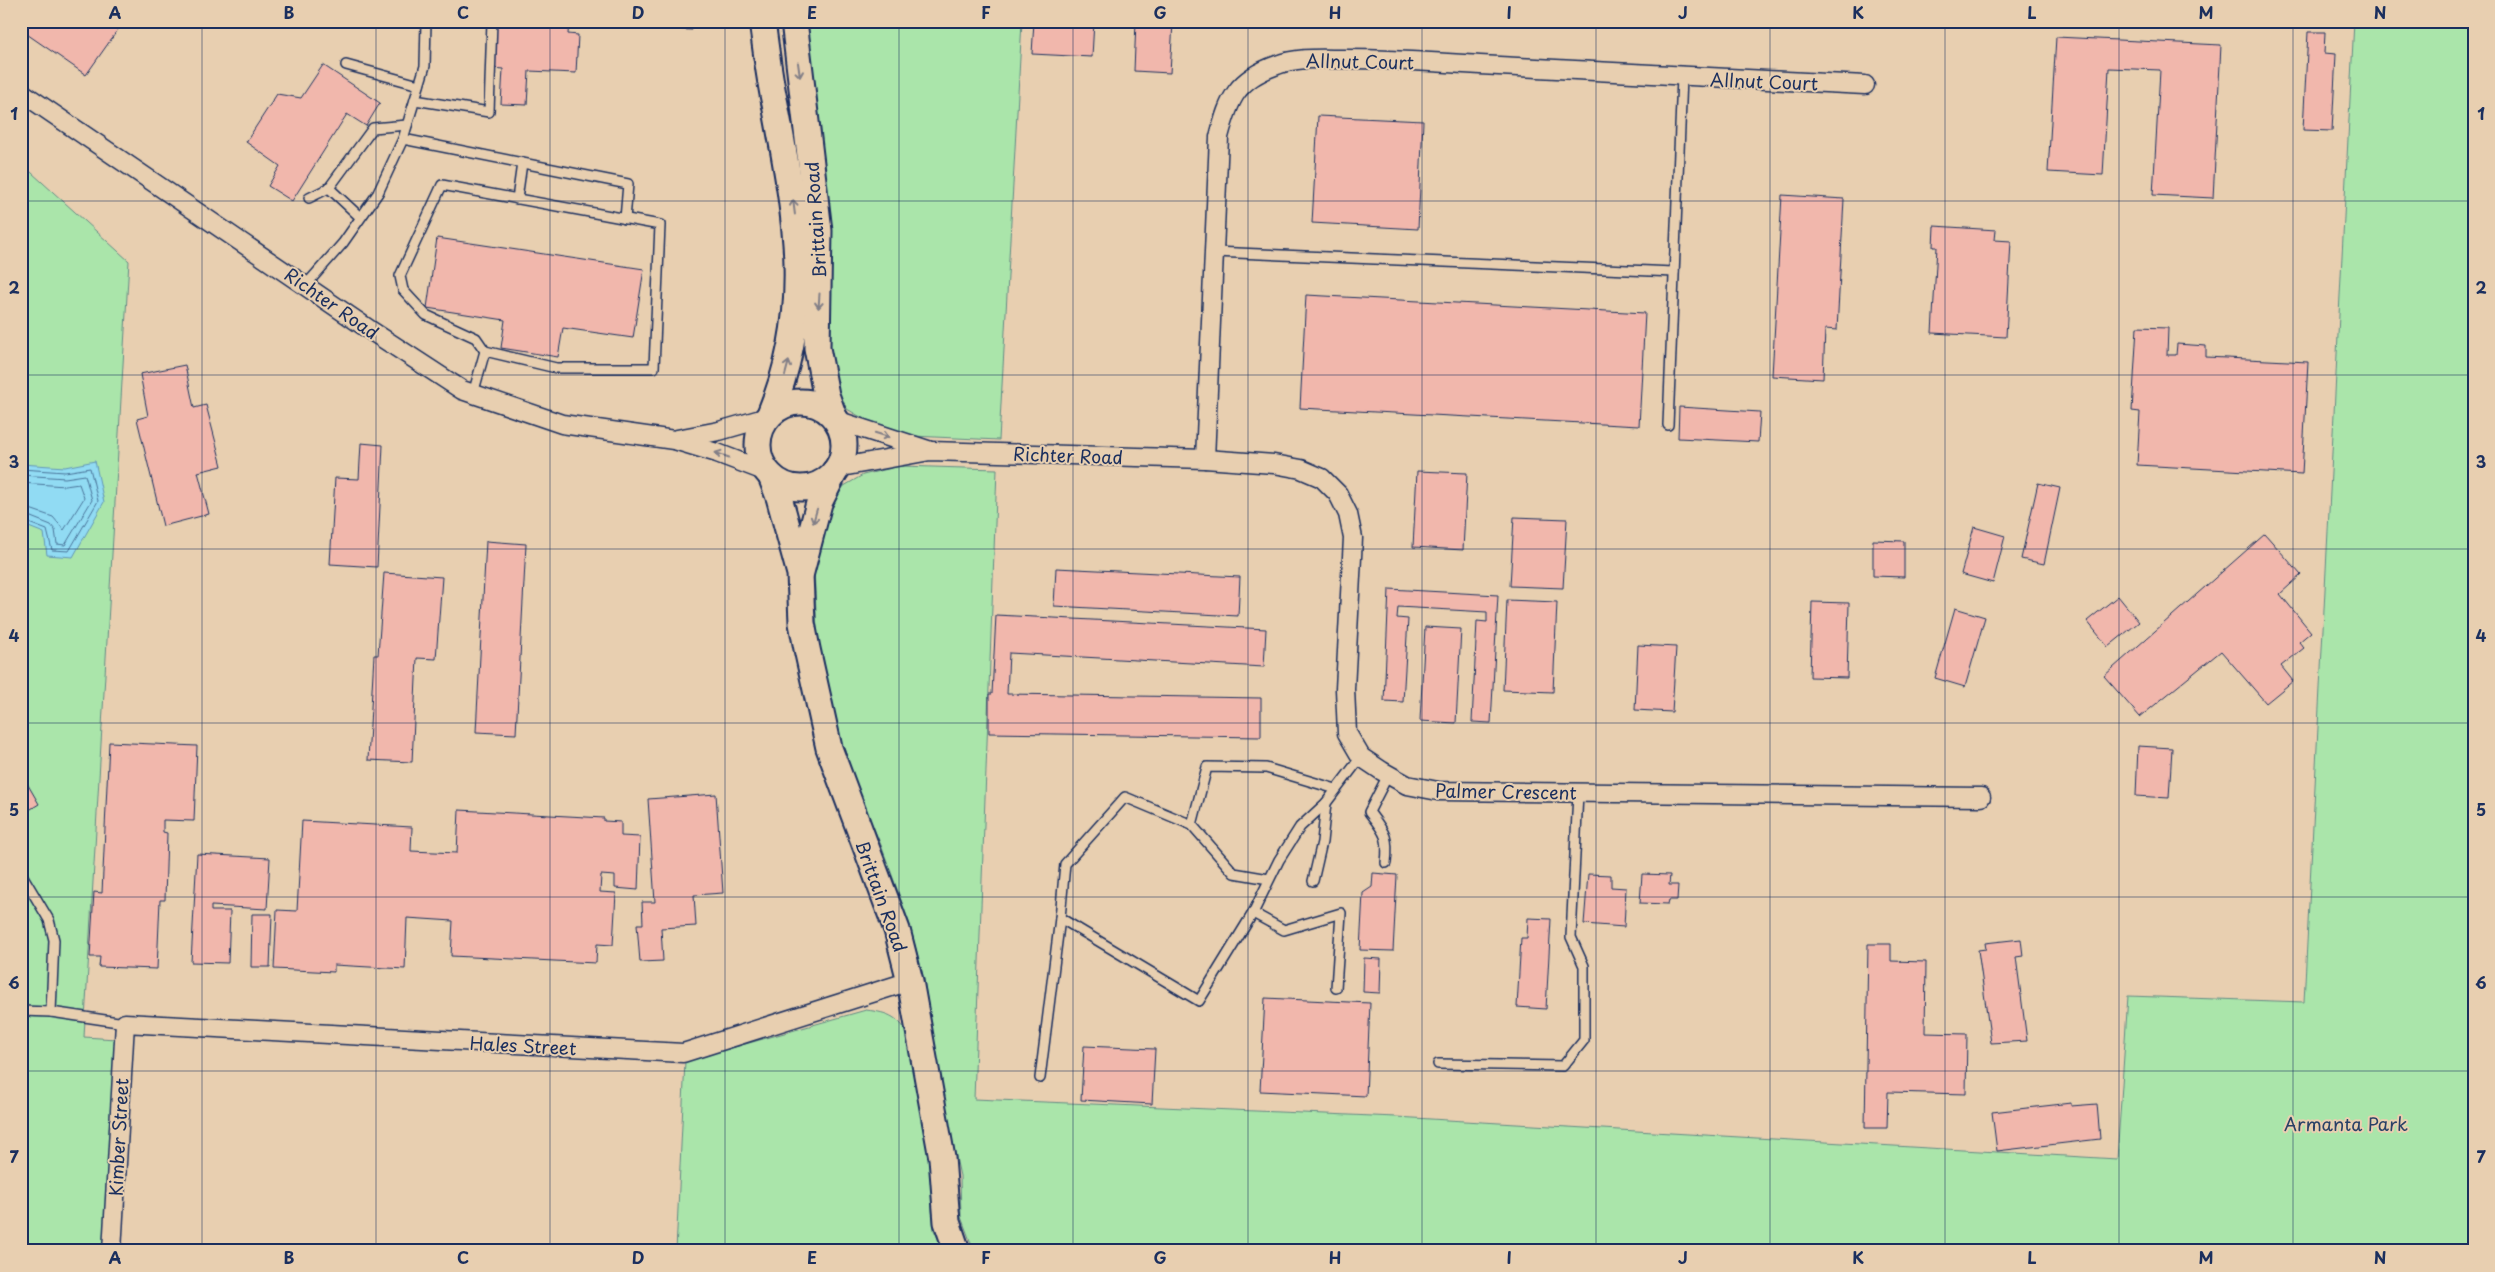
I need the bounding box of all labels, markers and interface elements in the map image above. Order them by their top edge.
text: A [109,0,122,24]
text: B [284,0,295,24]
text: C [457,0,469,24]
text: D [632,0,644,24]
text: E [807,0,817,24]
text: F [981,0,991,24]
text: G [1153,0,1167,24]
text: H [1329,0,1341,24]
text: I [1506,0,1512,24]
text: J [1678,0,1688,24]
text: K [1852,0,1864,24]
text: L [2027,0,2037,24]
text: M [2198,0,2214,24]
text: N [2374,0,2386,24]
street label: Allnut Court [1306,47,1414,75]
one-way arrow [794,61,804,77]
street label: Allnut Court [1710,66,1818,96]
text: 1 [10,101,18,125]
text: 1 [2477,101,2485,125]
street label: Brittain Road [797,161,833,279]
one-way arrow [789,199,799,215]
street label: Richter Road [279,260,385,346]
text: 2 [8,275,20,299]
text: 2 [2475,275,2487,299]
one-way arrow [814,293,823,309]
one-way arrow [783,361,792,377]
one-way arrow [873,431,889,441]
street label: Richter Road [1013,440,1123,470]
text: 3 [9,449,19,473]
one-way arrow [714,449,730,459]
text: 3 [2476,449,2486,473]
one-way arrow [810,507,820,523]
text: 4 [9,623,20,647]
text: 4 [2476,623,2487,647]
street label: Palmer Crescent [1435,776,1577,806]
text: 5 [9,797,19,821]
text: 5 [2476,797,2486,821]
street label: Brittain Road [849,836,915,956]
text: 6 [8,970,20,994]
text: 6 [2475,970,2487,994]
street label: Hales Street [469,1029,577,1061]
street label: Kimber Street [101,1077,135,1197]
park label: Armanta Park [2284,1110,2408,1137]
text: 7 [9,1144,19,1168]
text: 7 [2476,1144,2486,1168]
text: A [109,1245,122,1269]
text: B [284,1245,295,1269]
text: C [457,1245,469,1269]
text: D [632,1245,644,1269]
text: E [807,1245,817,1269]
text: F [981,1245,991,1269]
text: G [1153,1245,1167,1269]
text: H [1329,1245,1341,1269]
text: I [1506,1245,1512,1269]
text: J [1678,1245,1688,1269]
text: K [1852,1245,1864,1269]
text: L [2027,1245,2037,1269]
text: M [2198,1245,2214,1269]
text: N [2374,1245,2386,1269]

